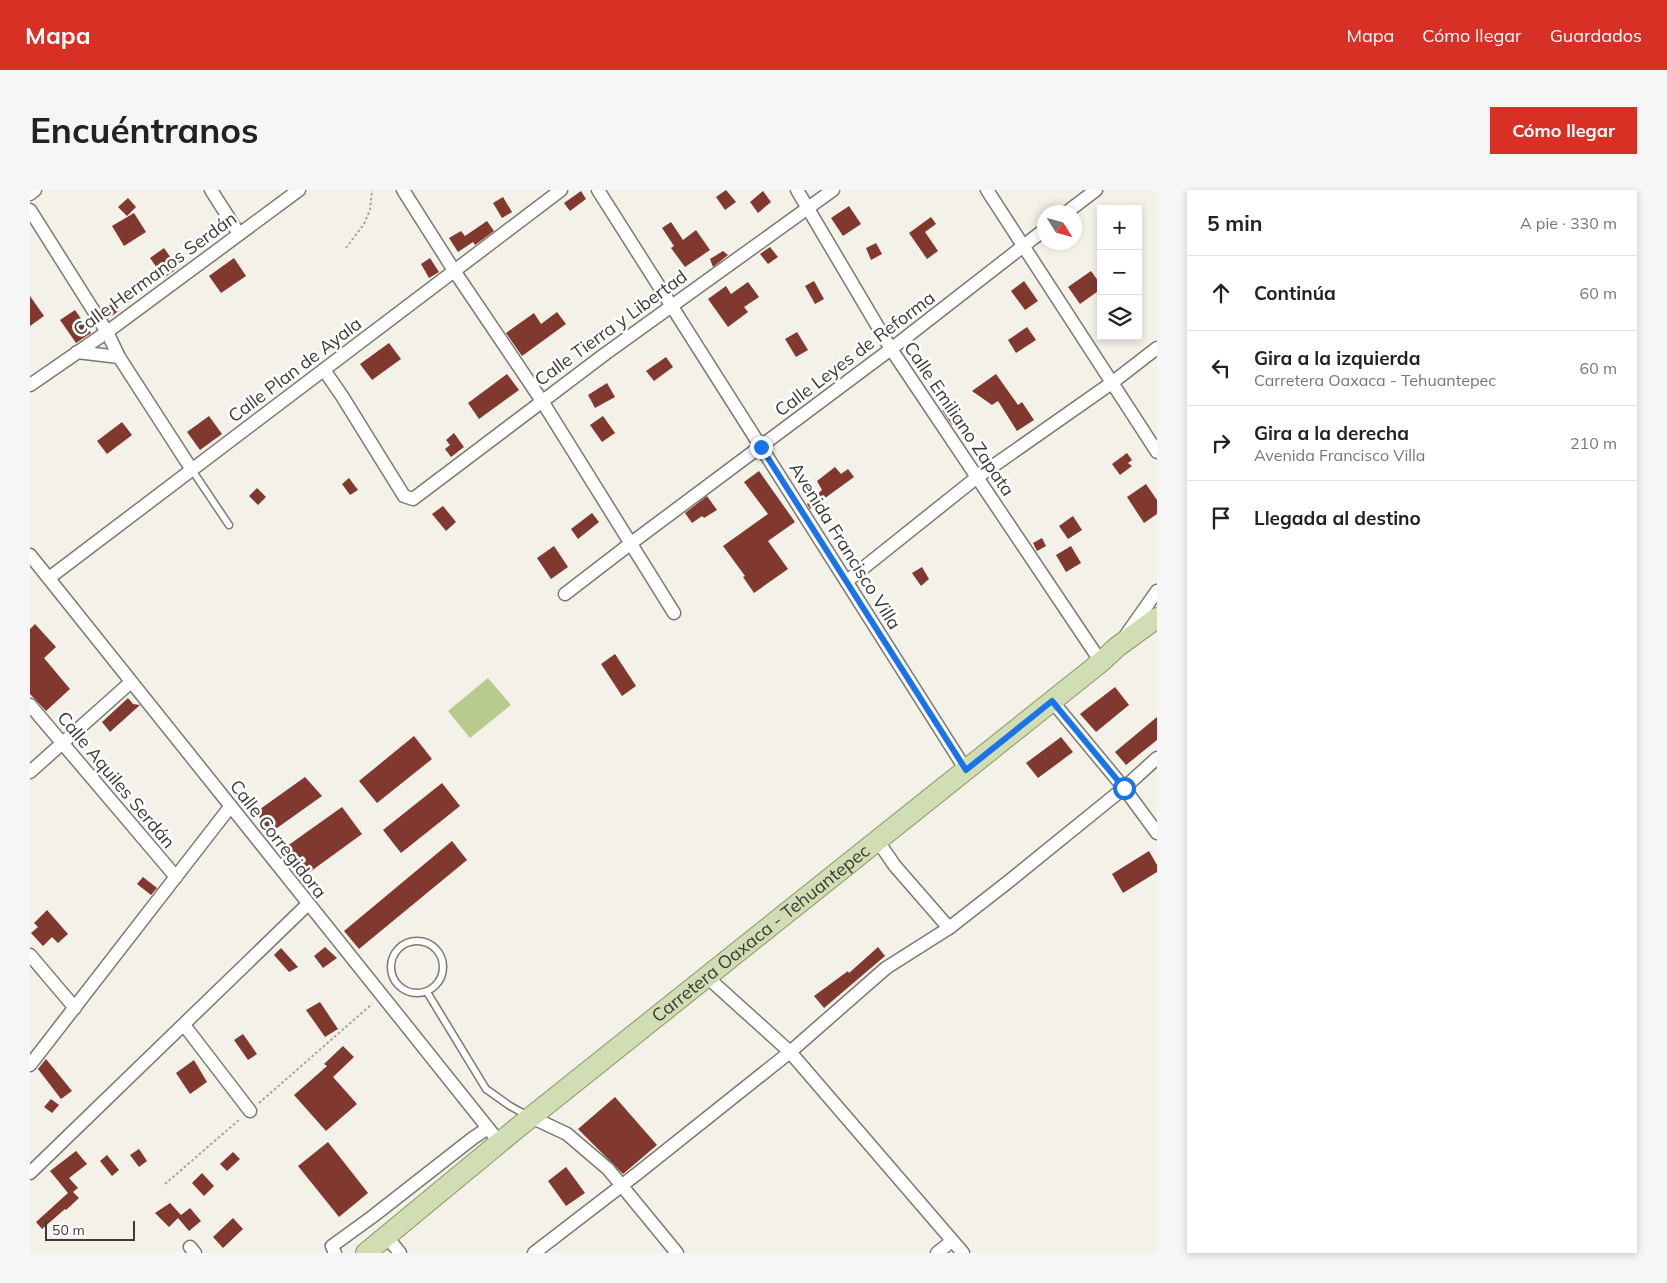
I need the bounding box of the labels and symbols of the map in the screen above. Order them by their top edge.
north arrow [1037,205,1082,250]
street label: Calle Hermanos Serdán [68,207,241,341]
street label: Calle Tierra y Libertad [530,264,692,391]
street label: Calle Leyes de Reforma [770,286,939,421]
street label: Calle Plan de Ayala [223,312,366,427]
street label: Calle Emiliano Zapata [899,337,1020,500]
route end [750,436,773,459]
street label: Avenida Francisco Villa [785,458,906,634]
street label: Calle Aquiles Serdán [52,706,180,853]
street label: Calle Corregidora [225,775,332,903]
route start [1113,777,1136,800]
street label: Carretera Oaxaca - Tehuantepec [647,839,874,1027]
scale bar [45,1218,135,1241]

